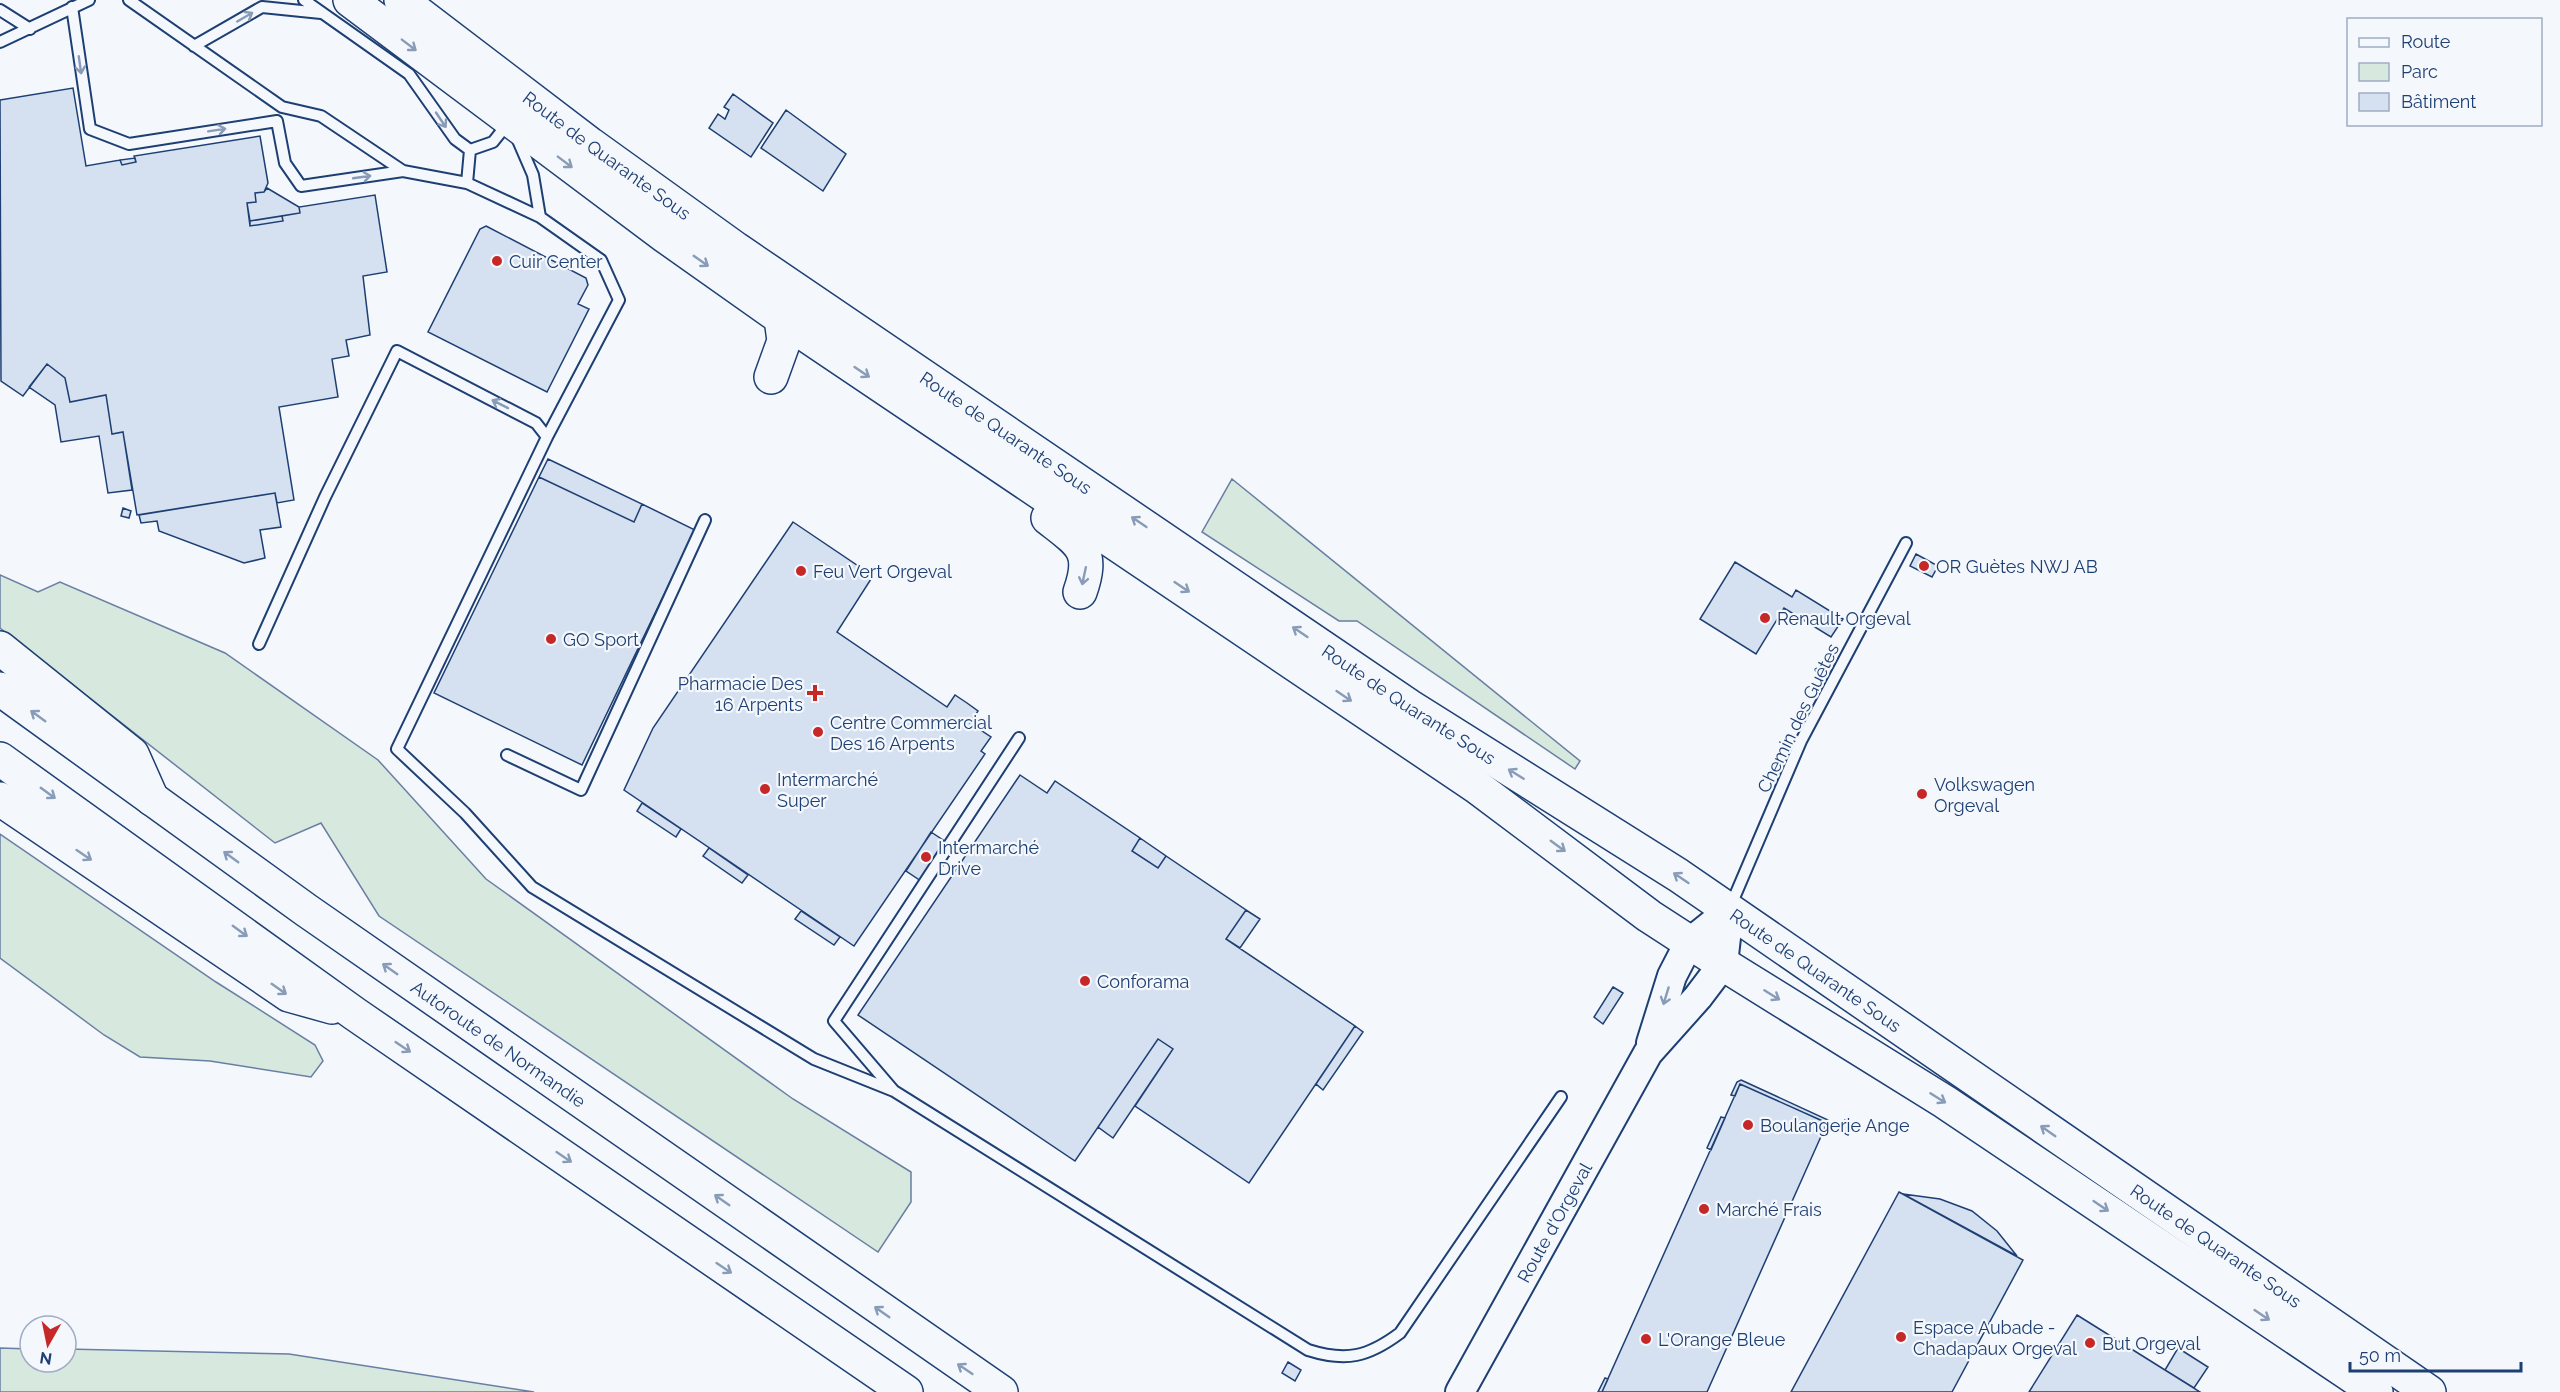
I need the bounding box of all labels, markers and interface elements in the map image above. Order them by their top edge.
one-way arrow [236,11,253,23]
legend [2347,18,2542,126]
text: Route [2401,31,2451,52]
one-way arrow [401,38,417,51]
one-way arrow [75,55,86,75]
text: Parc [2401,61,2438,82]
street label: Route de Quarante Sous [519,87,695,224]
text: Bâtiment [2401,91,2476,112]
one-way arrow [435,111,447,127]
one-way arrow [206,124,226,135]
one-way arrow [557,155,573,168]
one-way arrow [352,172,372,183]
place label: Cuir Center [509,251,603,272]
marker: Cuir Center [490,254,504,268]
one-way arrow [692,255,709,267]
one-way arrow [853,366,869,378]
street label: Route de Quarante Sous [916,367,1096,498]
one-way arrow [492,398,510,409]
one-way arrow [1131,516,1148,528]
place label: OR Guètes NWJ AB [1936,556,2098,577]
marker: OR Guètes NWJ AB [1917,559,1931,573]
place label: Feu Vert Orgeval [813,561,952,582]
marker: Feu Vert Orgeval [794,564,808,578]
one-way arrow [1078,566,1090,585]
one-way arrow [1173,581,1190,593]
place label: Renault Orgeval [1777,608,1911,629]
marker: Renault Orgeval [1758,611,1772,625]
one-way arrow [1293,626,1309,638]
place label: GO Sport [563,629,639,650]
marker: GO Sport [544,632,558,646]
street label: Route de Quarante Sous [1318,640,1500,769]
street label: Chemin des Guêtes [1753,640,1843,796]
place label: Pharmacie Des 16 Arpents [678,673,803,715]
marker: Pharmacie Des 16 Arpents [808,686,822,700]
one-way arrow [1335,690,1351,702]
one-way arrow [30,710,46,723]
place label: Centre Commercial Des 16 Arpents [830,712,992,754]
marker: Centre Commercial Des 16 Arpents [811,725,825,739]
one-way arrow [1508,767,1525,779]
place label: Intermarché Super [777,769,878,811]
place label: Volkswagen Orgeval [1934,774,2035,816]
marker: Intermarché Super [758,782,772,796]
one-way arrow [39,787,55,799]
marker: Volkswagen Orgeval [1915,787,1929,801]
place label: Intermarché Drive [938,837,1039,879]
one-way arrow [1550,840,1566,852]
one-way arrow [75,849,91,861]
one-way arrow [223,850,239,863]
marker: Intermarché Drive [919,850,933,864]
one-way arrow [1673,872,1689,884]
street label: Route de Quarante Sous [1726,904,1906,1036]
one-way arrow [232,925,248,937]
one-way arrow [382,963,399,975]
place label: Conforama [1097,971,1189,992]
marker: Conforama [1078,974,1092,988]
street label: Autoroute de Normandie [407,976,590,1112]
one-way arrow [270,983,287,995]
one-way arrow [1660,986,1671,1005]
one-way arrow [1764,989,1781,1002]
one-way arrow [394,1041,411,1053]
one-way arrow [1929,1092,1946,1104]
place label: Boulangerie Ange [1760,1115,1910,1136]
marker: Boulangerie Ange [1741,1118,1755,1132]
one-way arrow [2040,1125,2056,1137]
one-way arrow [555,1151,571,1163]
street label: Route d'Orgeval [1512,1159,1596,1286]
street label: Route de Quarante Sous [2127,1179,2306,1312]
one-way arrow [715,1194,731,1206]
place label: Marché Frais [1716,1199,1822,1220]
one-way arrow [2092,1199,2109,1212]
marker: Marché Frais [1697,1202,1711,1216]
one-way arrow [716,1262,732,1274]
one-way arrow [875,1306,891,1318]
one-way arrow [2253,1309,2270,1321]
north arrow [18,1314,78,1374]
place label: Espace Aubade - Chadapaux Orgeval [1913,1317,2077,1359]
place label: L'Orange Bleue [1658,1329,1786,1350]
marker: Espace Aubade - Chadapaux Orgeval [1894,1330,1908,1344]
marker: L'Orange Bleue [1639,1332,1653,1346]
place label: But Orgeval [2102,1333,2200,1354]
scale bar [2350,1335,2521,1373]
marker: But Orgeval [2083,1336,2097,1350]
text: 50 m [2359,1345,2401,1366]
text: N [38,1348,53,1369]
one-way arrow [957,1362,974,1375]

